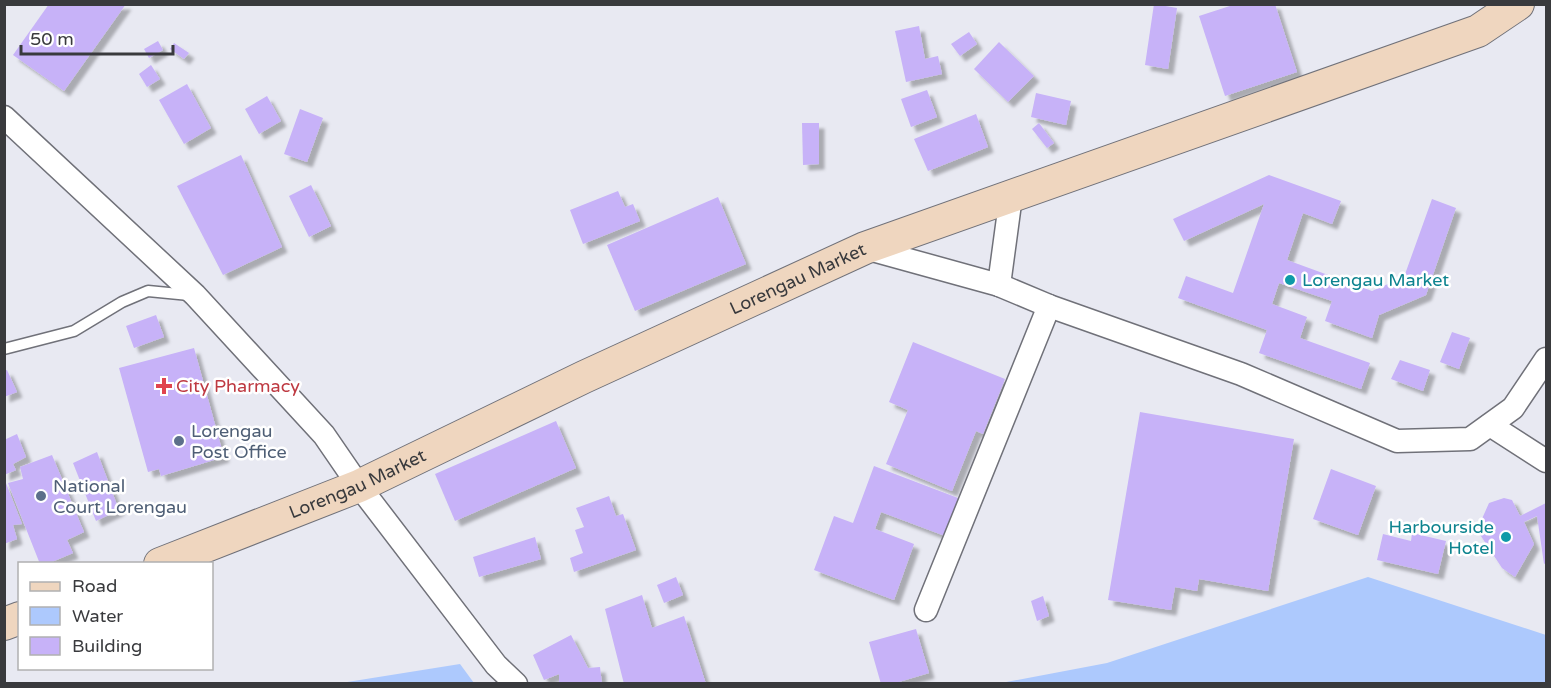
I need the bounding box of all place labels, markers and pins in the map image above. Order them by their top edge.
place label: Lorengau Market [1302,269,1449,291]
marker: Lorengau Market [1283,273,1297,287]
place label: City Pharmacy [176,375,300,397]
marker: City Pharmacy [157,379,171,393]
place label: Lorengau Post Office [191,420,287,463]
marker: Lorengau Post Office [172,434,186,448]
place label: National Court Lorengau [53,475,187,518]
marker: National Court Lorengau [34,489,48,503]
place label: Harbourside Hotel [1389,516,1494,559]
marker: Harbourside Hotel [1499,530,1513,544]

